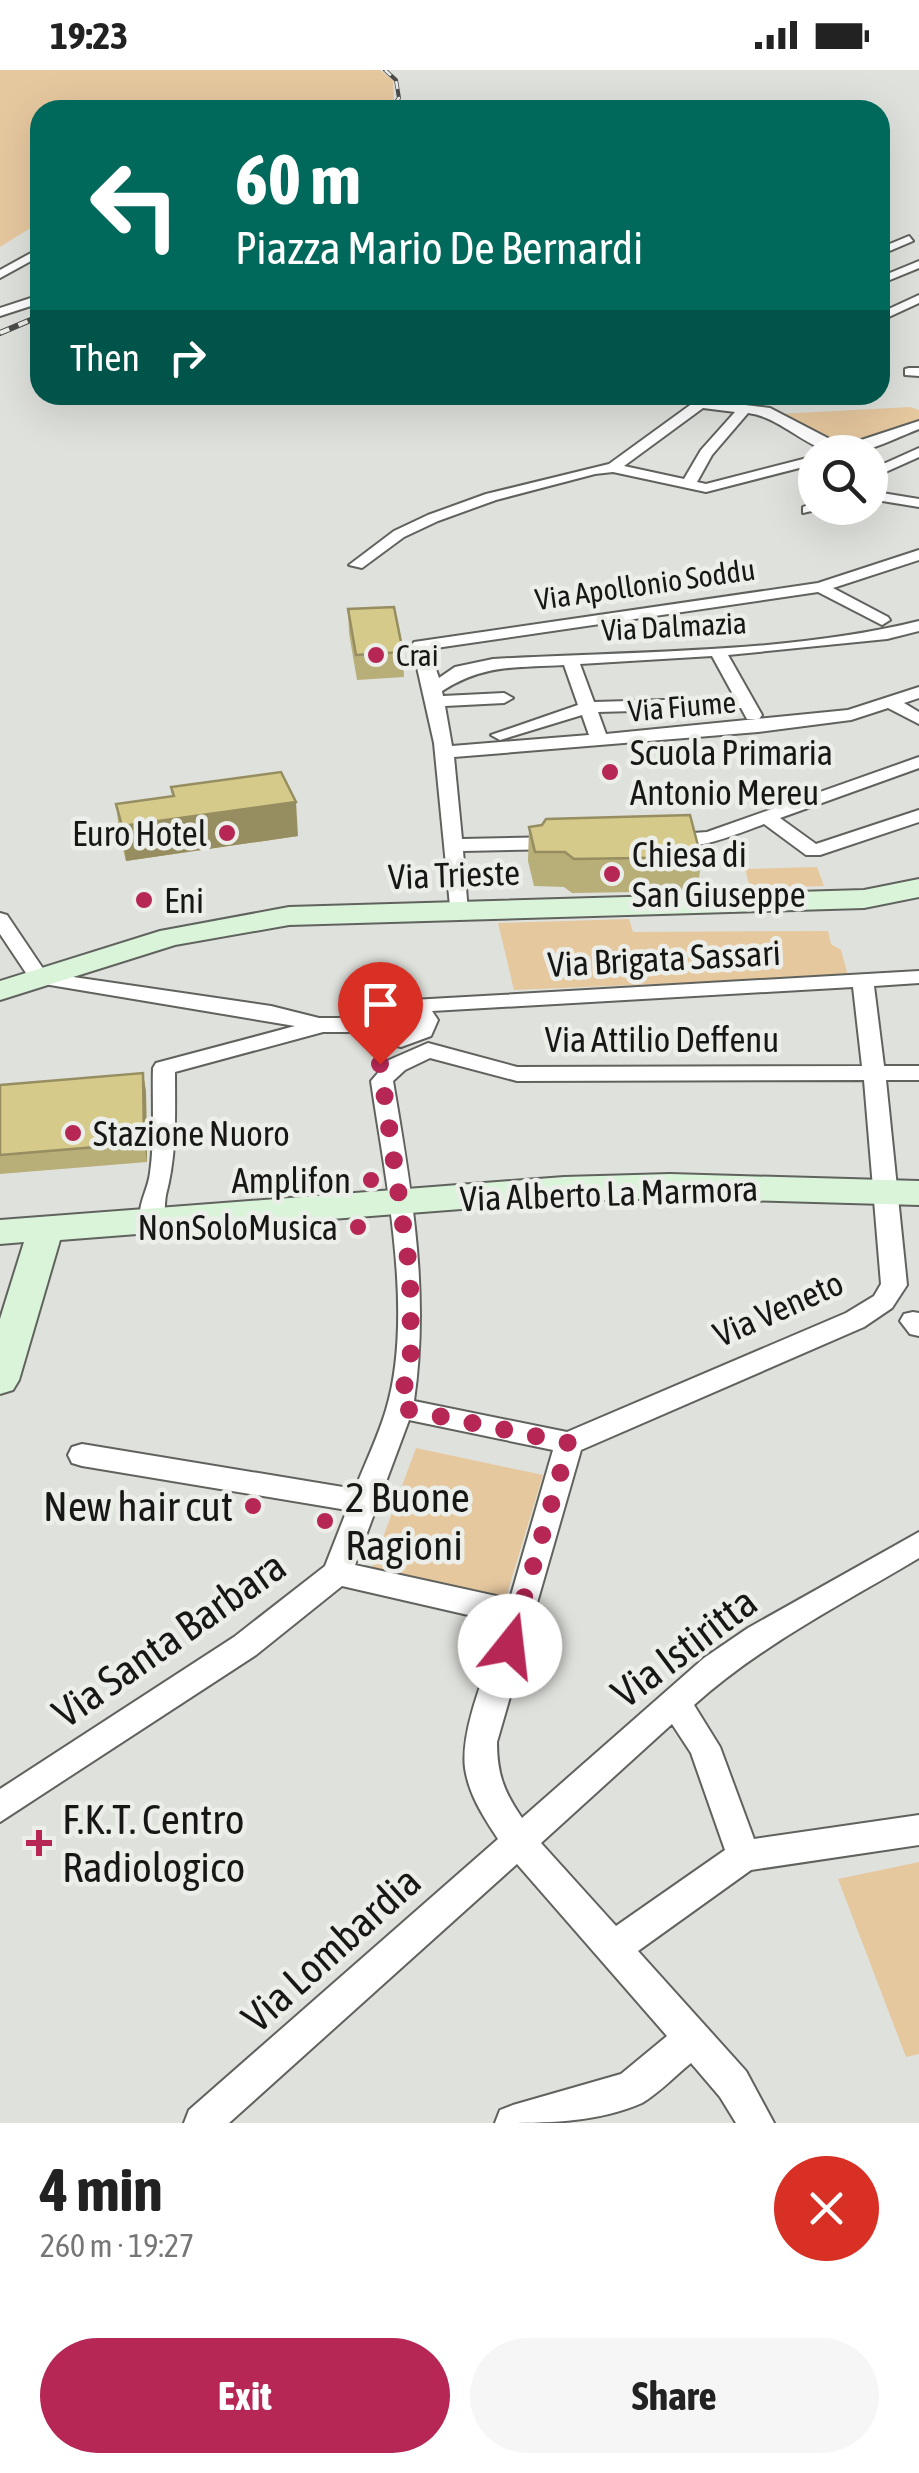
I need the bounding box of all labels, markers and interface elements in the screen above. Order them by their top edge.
text: 19:23 [50,14,128,57]
text: 60 m [235,139,361,219]
icon: left [70,140,200,270]
text: Piazza Mario De Bernardi [235,222,643,274]
icon: right [160,330,215,385]
text: Then [70,336,140,379]
map controls [798,435,888,525]
button: search [798,435,888,525]
street label: Via Apollonio Soddu [533,552,757,616]
street label: Via Dalmazia [600,605,748,647]
place label: Crai [396,638,439,672]
marker: Crai [365,644,387,666]
street label: Via Fiume [627,684,737,728]
place label: Scuola Primaria Antonio Mereu [630,732,833,812]
marker: Scuola Primaria Antonio Mereu [599,761,621,783]
place label: Euro Hotel [72,813,207,853]
marker: Euro Hotel [216,822,238,844]
place label: Chiesa di San Giuseppe [632,834,806,914]
street label: Via Trieste [387,852,521,896]
marker: Chiesa di San Giuseppe [601,863,623,885]
place label: Eni [164,880,204,920]
marker: Eni [133,889,155,911]
street label: Via Brigata Sassari [546,932,782,984]
pin [338,962,423,1065]
icon: arrive [353,977,408,1032]
street label: Via Attilio Deffenu [545,1019,779,1059]
place label: Stazione Nuoro [93,1113,290,1153]
marker: Stazione Nuoro [62,1122,84,1144]
place label: Amplifon [232,1160,351,1200]
street label: Via Alberto La Marmora [459,1168,759,1218]
marker: Amplifon [360,1169,382,1191]
place label: NonSoloMusica [137,1207,338,1247]
marker: NonSoloMusica [347,1216,369,1238]
street label: Via Veneto [707,1262,849,1354]
place label: 2 Buone Ragioni [345,1473,470,1569]
place label: New hair cut [43,1482,233,1530]
marker: New hair cut [242,1495,264,1517]
marker: 2 Buone Ragioni [314,1510,336,1532]
street label: Via Santa Barbara [44,1541,294,1737]
street label: Via Istiritta [602,1577,766,1717]
position arrow [458,1594,562,1698]
place label: F.K.T. Centro Radiologico [62,1795,245,1891]
marker: F.K.T. Centro Radiologico [26,1830,52,1856]
street label: Via Lombardia [232,1857,430,2041]
text: 4 min [40,2155,163,2224]
button: close [774,2156,879,2261]
text: 260 m · 19:27 [40,2227,194,2264]
button: Exit [40,2338,450,2453]
button: Share [470,2338,879,2453]

